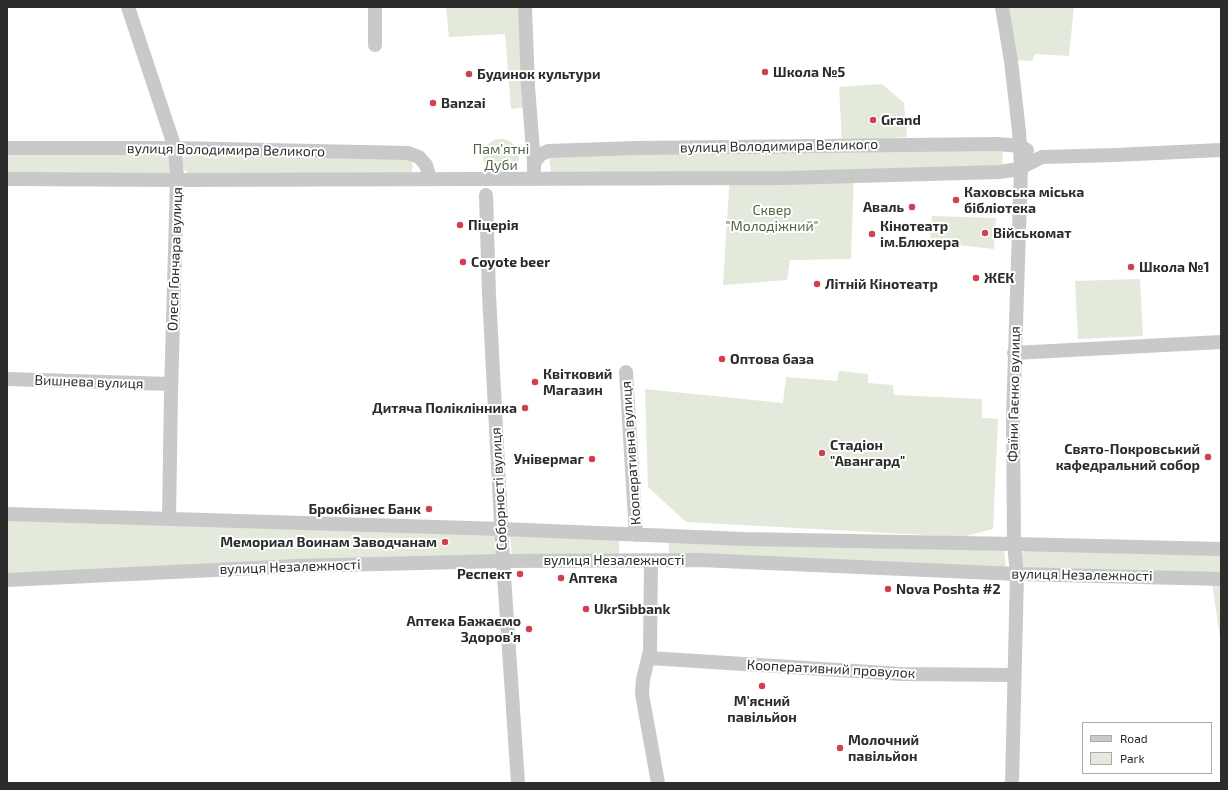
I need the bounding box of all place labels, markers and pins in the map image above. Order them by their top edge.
place label: Школа №5 [773,64,845,80]
place label: Будинок культури [477,66,600,82]
marker: Школа №5 [760,67,770,77]
marker: Будинок культури [464,69,474,79]
place label: Banzai [441,95,486,111]
marker: Banzai [428,98,438,108]
place label: Grand [881,112,921,128]
marker: Grand [868,115,878,125]
place label: Каховська міська бібліотека [964,184,1084,216]
marker: Каховська міська бібліотека [951,195,961,205]
place label: Аваль [863,199,904,215]
marker: Аваль [907,202,917,212]
place label: Піцерія [468,217,519,233]
place label: Кінотеатр ім.Блюхера [880,218,959,250]
marker: Піцерія [455,220,465,230]
place label: Військомат [993,225,1071,241]
marker: Військомат [980,228,990,238]
marker: Кінотеатр ім.Блюхера [867,229,877,239]
place label: Coyote beer [471,254,550,270]
marker: Coyote beer [458,257,468,267]
place label: Школа №1 [1139,259,1210,275]
marker: Школа №1 [1126,262,1136,272]
place label: ЖЕК [984,270,1014,286]
marker: ЖЕК [971,273,981,283]
place label: Літній Кінотеатр [825,276,938,292]
marker: Літній Кінотеатр [812,279,822,289]
place label: Оптова база [730,351,814,367]
marker: Оптова база [717,354,727,364]
place label: Квітковий Магазин [543,366,612,398]
marker: Квітковий Магазин [530,377,540,387]
place label: Дитяча Поліклінника [372,400,517,416]
marker: Дитяча Поліклінника [520,403,530,413]
place label: Стадіон "Авангард" [830,437,905,470]
place label: Свято-Покровський кафедральний собор [1056,441,1200,474]
marker: Стадіон "Авангард" [817,448,827,458]
place label: Універмаг [514,451,584,467]
marker: Свято-Покровський кафедральний собор [1203,452,1213,462]
marker: Універмаг [587,454,597,464]
place label: Брокбізнес Банк [308,501,421,517]
marker: Брокбізнес Банк [424,504,434,514]
place label: Мемориал Воинам Заводчанам [220,534,437,550]
marker: Мемориал Воинам Заводчанам [440,537,450,547]
place label: Респект [457,566,512,582]
marker: Респект [515,569,525,579]
place label: Аптека [569,570,617,586]
marker: Аптека [556,573,566,583]
place label: Nova Poshta #2 [896,581,1001,597]
marker: Nova Poshta #2 [883,584,893,594]
place label: UkrSibbank [594,601,670,617]
marker: UkrSibbank [581,604,591,614]
place label: Аптека Бажаємо Здоров'я [406,613,521,646]
marker: Аптека Бажаємо Здоров'я [524,624,534,634]
marker: М'ясний павільйон [757,681,767,691]
place label: М'ясний павільйон [727,693,797,726]
place label: Молочний павільйон [848,732,919,764]
marker: Молочний павільйон [835,743,845,753]

